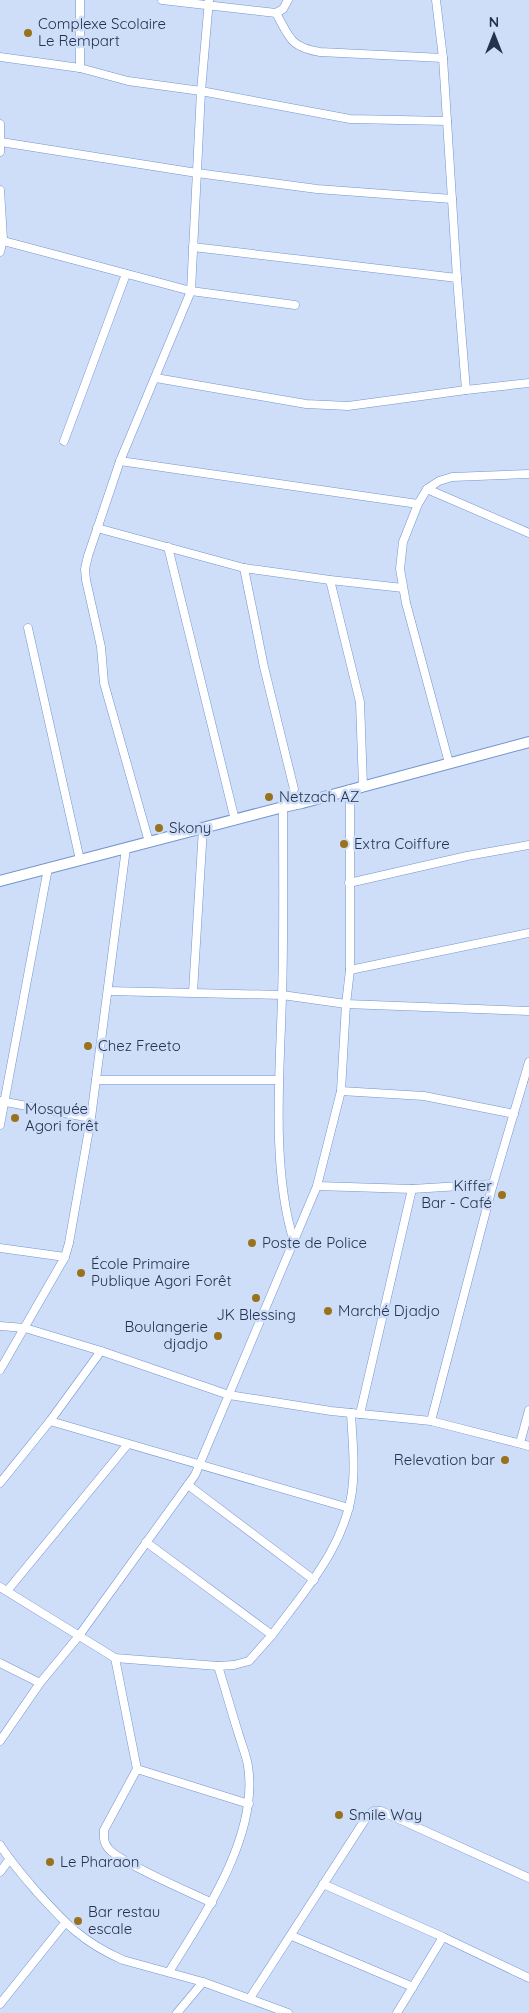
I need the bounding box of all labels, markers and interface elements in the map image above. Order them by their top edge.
north arrow [469,10,519,60]
text: N [489,13,499,31]
place label: Complexe Scolaire Le Rempart [38,14,166,50]
marker: Complexe Scolaire Le Rempart [22,27,34,39]
place label: Netzach AZ [279,787,360,806]
marker: Netzach AZ [263,791,275,803]
place label: Skony [169,818,211,837]
marker: Skony [153,822,165,834]
place label: Extra Coiffure [354,834,450,853]
marker: Extra Coiffure [338,838,350,850]
place label: Chez Freeto [98,1036,181,1055]
marker: Chez Freeto [82,1040,94,1052]
place label: Mosquée Agori forêt [25,1099,99,1135]
marker: Mosquée Agori forêt [9,1112,21,1124]
place label: Kiffer Bar - Café [421,1176,492,1212]
marker: Kiffer Bar - Café [496,1189,508,1201]
place label: Poste de Police [262,1233,367,1252]
marker: Poste de Police [246,1237,258,1249]
place label: École Primaire Publique Agori Forêt [91,1254,232,1290]
marker: École Primaire Publique Agori Forêt [75,1267,87,1279]
marker: JK Blessing [250,1292,262,1304]
place label: Marché Djadjo [338,1301,440,1320]
place label: JK Blessing [216,1305,296,1324]
marker: Marché Djadjo [322,1305,334,1317]
place label: Boulangerie djadjo [124,1317,208,1353]
marker: Boulangerie djadjo [212,1330,224,1342]
place label: Relevation bar [394,1450,495,1469]
marker: Relevation bar [499,1454,511,1466]
place label: Smile Way [349,1805,422,1824]
marker: Smile Way [333,1809,345,1821]
place label: Le Pharaon [60,1852,140,1871]
marker: Le Pharaon [44,1856,56,1868]
place label: Bar restau escale [88,1902,160,1938]
marker: Bar restau escale [72,1915,84,1927]

